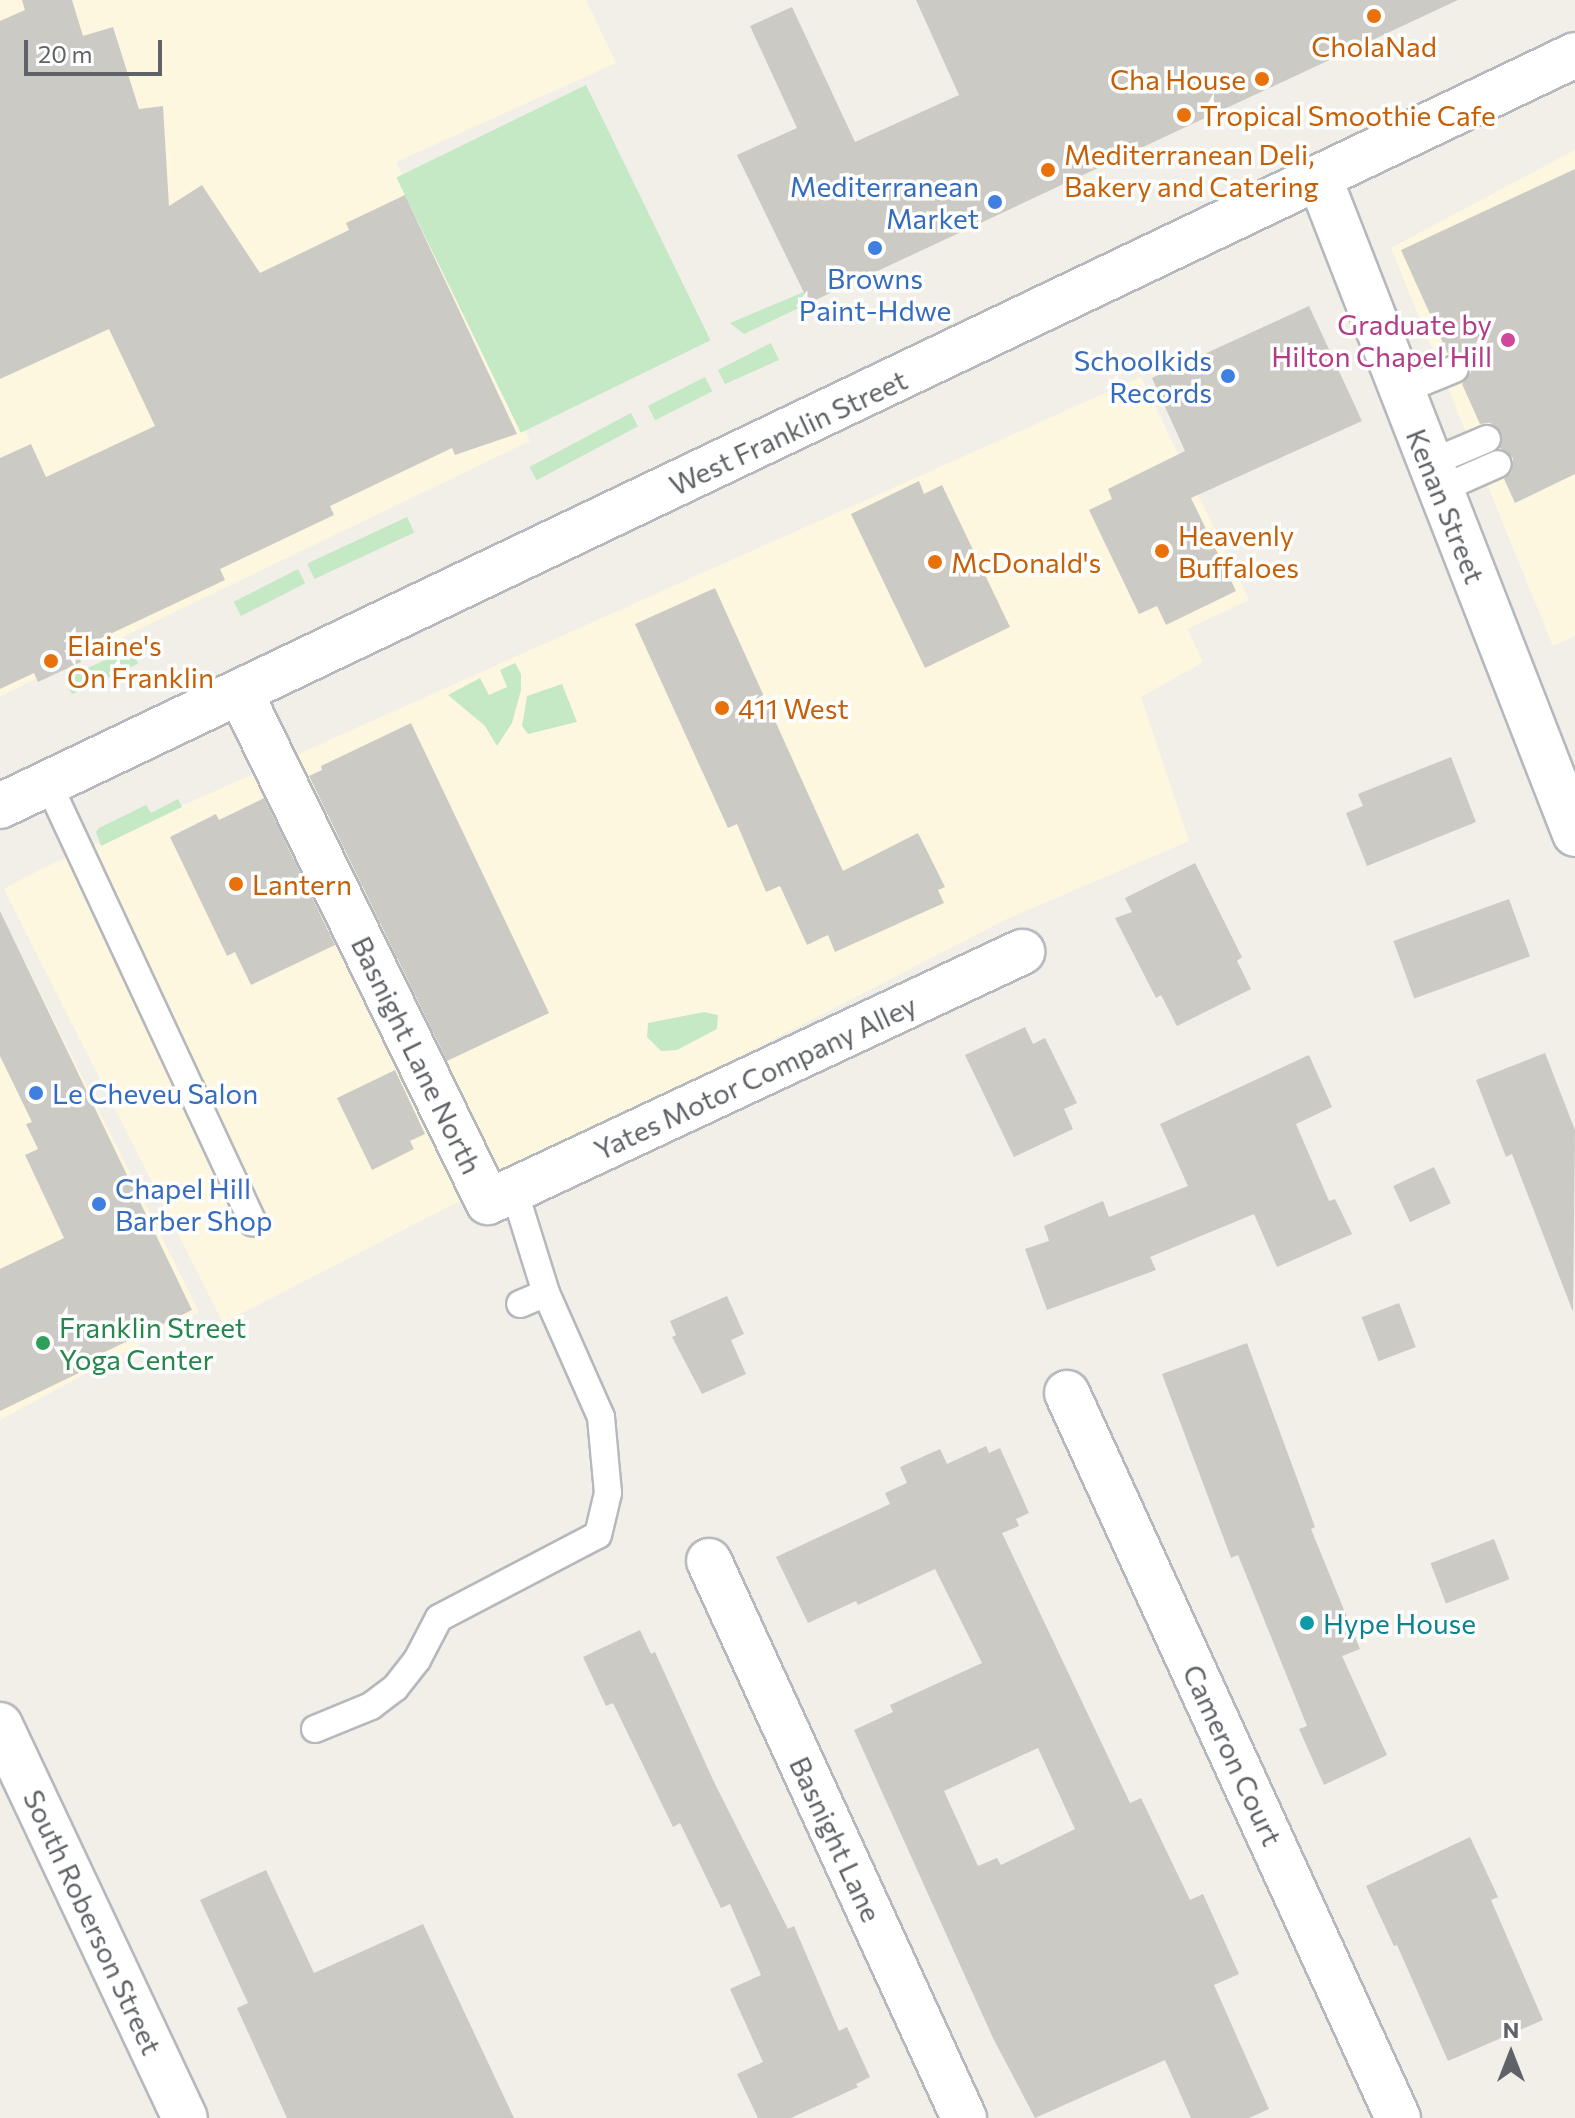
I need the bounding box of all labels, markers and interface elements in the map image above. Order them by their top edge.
marker: CholaNad [1365,7,1383,25]
scale bar [28,24,166,74]
place label: CholaNad [1311,29,1437,63]
text: 20 m [38,39,92,68]
place label: Cha House [1110,62,1246,96]
marker: Cha House [1253,70,1271,88]
place label: Tropical Smoothie Cafe [1200,98,1496,132]
marker: Tropical Smoothie Cafe [1175,106,1193,124]
place label: Mediterranean Deli, Bakery and Catering [1064,137,1319,203]
marker: Mediterranean Deli, Bakery and Catering [1039,161,1057,179]
place label: Mediterranean Market [790,169,979,235]
marker: Mediterranean Market [986,193,1004,211]
marker: Browns Paint-Hdwe [866,239,884,257]
place label: Browns Paint-Hdwe [799,261,951,327]
place label: Graduate by Hilton Chapel Hill [1271,307,1492,373]
marker: Graduate by Hilton Chapel Hill [1499,331,1517,349]
place label: Schoolkids Records [1074,343,1212,409]
street label: West Franklin Street [664,362,912,502]
marker: Schoolkids Records [1219,367,1237,385]
street label: Kenan Street [1400,424,1492,588]
place label: Heavenly Buffaloes [1178,518,1299,584]
marker: Heavenly Buffaloes [1153,542,1171,560]
place label: McDonald's [951,545,1101,579]
marker: McDonald's [926,553,944,571]
place label: Elaine's On Franklin [67,628,214,694]
marker: Elaine's On Franklin [42,652,60,670]
place label: 411 West [738,691,849,725]
marker: 411 West [713,699,731,717]
place label: Lantern [252,867,352,901]
marker: Lantern [227,875,245,893]
street label: Basnight Lane North [345,931,489,1179]
street label: Yates Motor Company Alley [589,987,921,1167]
place label: Le Cheveu Salon [52,1076,258,1110]
marker: Le Cheveu Salon [27,1084,45,1102]
place label: Chapel Hill Barber Shop [115,1171,273,1237]
marker: Chapel Hill Barber Shop [90,1195,108,1213]
place label: Franklin Street Yoga Center [59,1310,246,1376]
marker: Franklin Street Yoga Center [34,1334,52,1352]
place label: Hype House [1323,1606,1476,1640]
marker: Hype House [1298,1614,1316,1632]
street label: Cameron Court [1176,1659,1290,1851]
street label: Basnight Lane [783,1751,889,1927]
street label: South Roberson Street [17,1784,169,2060]
north arrow [1471,2014,1551,2094]
text: N [1503,2016,1519,2043]

